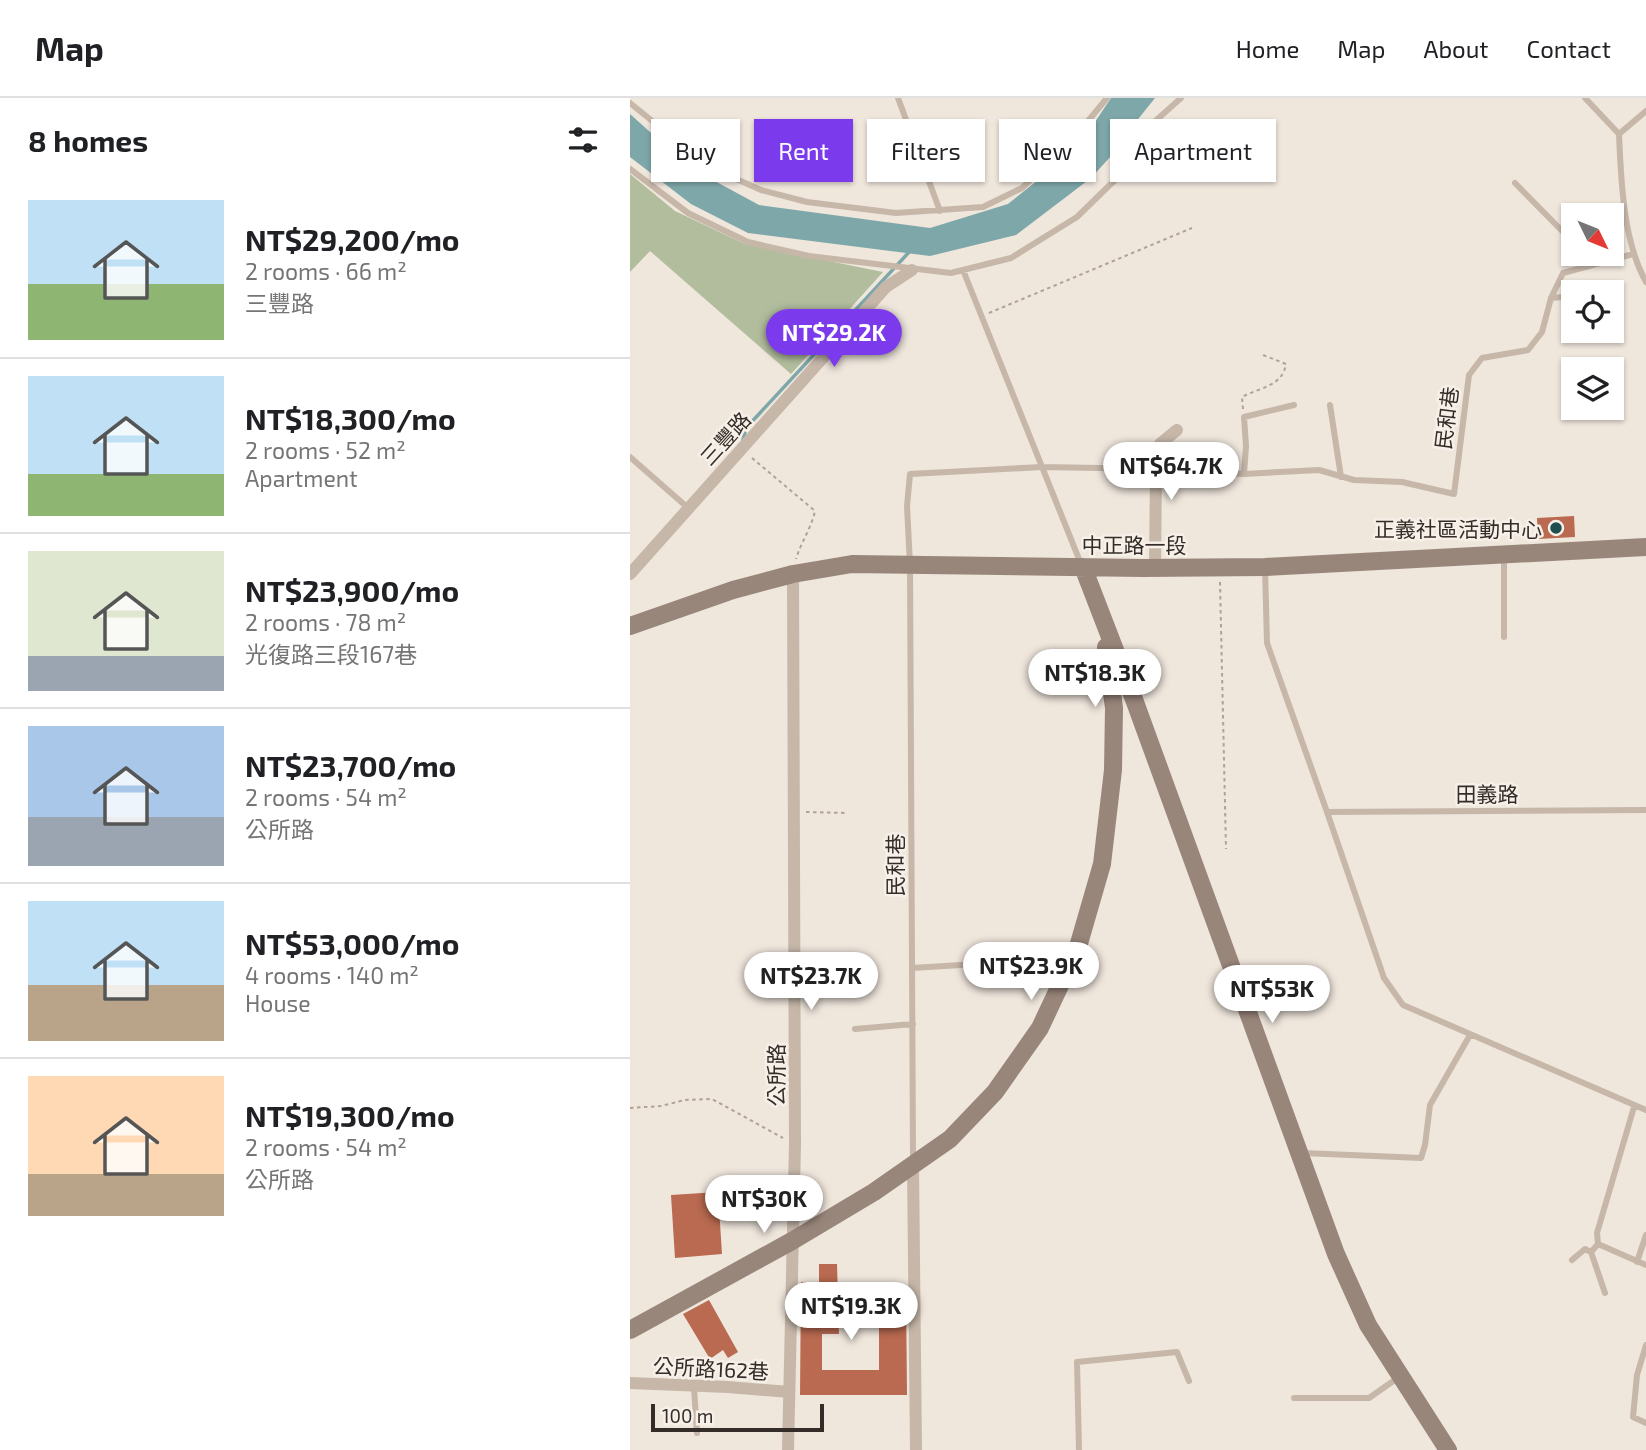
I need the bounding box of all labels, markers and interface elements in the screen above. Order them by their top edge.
text: Map [35,28,104,68]
text: Home [1236,34,1299,63]
text: Map [1337,34,1385,63]
text: About [1423,34,1489,63]
text: Contact [1527,34,1611,63]
chip: Buy [651,119,740,182]
chip: Rent [754,119,853,182]
chip: Filters [867,119,985,182]
chip: New [999,119,1096,182]
chip: Apartment [1110,119,1276,182]
icon: filters [564,121,602,159]
text: 8 homes [28,122,148,158]
north arrow [1561,203,1624,266]
map controls [1561,203,1624,420]
text: NT$29,200/mo [245,221,460,257]
icon: home [84,228,168,312]
text: 2 rooms · 66 m² [245,257,407,285]
button: locate [1561,280,1624,343]
text: 三豐路 [245,289,314,317]
pin: NT$29.2K [762,310,906,369]
text: NT$29.2K [782,318,886,346]
button: layers [1561,357,1624,420]
street label: 民和巷 [1430,385,1462,451]
text: NT$18,300/mo [245,400,456,436]
icon: home [84,404,168,488]
street label: 三豐路 [695,406,755,470]
text: 2 rooms · 52 m² [245,436,406,464]
pin: NT$64.7K [1099,442,1243,502]
text: NT$64.7K [1119,451,1223,479]
text: Apartment [245,464,358,492]
place label: 正義社區活動中心 [1374,516,1542,541]
marker: 正義社區活動中心 [1548,520,1564,536]
street label: 中正路一段 [1082,532,1187,557]
text: NT$23,900/mo [245,572,459,608]
icon: home [84,579,168,663]
text: 2 rooms · 78 m² [245,608,406,636]
text: 光復路三段167巷 [245,640,417,668]
pin: NT$18.3K [1023,650,1167,709]
text: NT$18.3K [1044,658,1146,686]
text: NT$23,700/mo [245,747,456,783]
icon: home [84,754,168,838]
street label: 田義路 [1456,781,1519,806]
text: 2 rooms · 54 m² [245,783,407,811]
text: 公所路 [245,815,314,843]
street label: 民和巷 [882,834,907,897]
text: NT$53,000/mo [245,925,460,961]
icon: home [84,929,168,1013]
pin: NT$23.9K [959,942,1103,1002]
text: NT$23.9K [979,951,1083,979]
pin: NT$23.7K [739,953,883,1012]
text: 4 rooms · 140 m² [245,961,419,989]
text: NT$23.7K [760,961,862,989]
pin: NT$53K [1215,965,1329,1025]
text: NT$53K [1230,974,1314,1002]
text: House [245,989,311,1017]
street label: 公所路 [763,1044,788,1107]
text: NT$19,300/mo [245,1097,455,1133]
icon: home [84,1104,168,1188]
text: 2 rooms · 54 m² [245,1133,407,1161]
text: 公所路 [245,1165,314,1193]
pin: NT$30K [707,1176,821,1235]
text: NT$30K [721,1184,807,1212]
pin: NT$19.3K [779,1282,923,1342]
text: NT$19.3K [801,1291,901,1319]
street label: 公所路162巷 [652,1352,770,1384]
scale bar [651,1401,824,1433]
text: 100 m [662,1404,713,1427]

